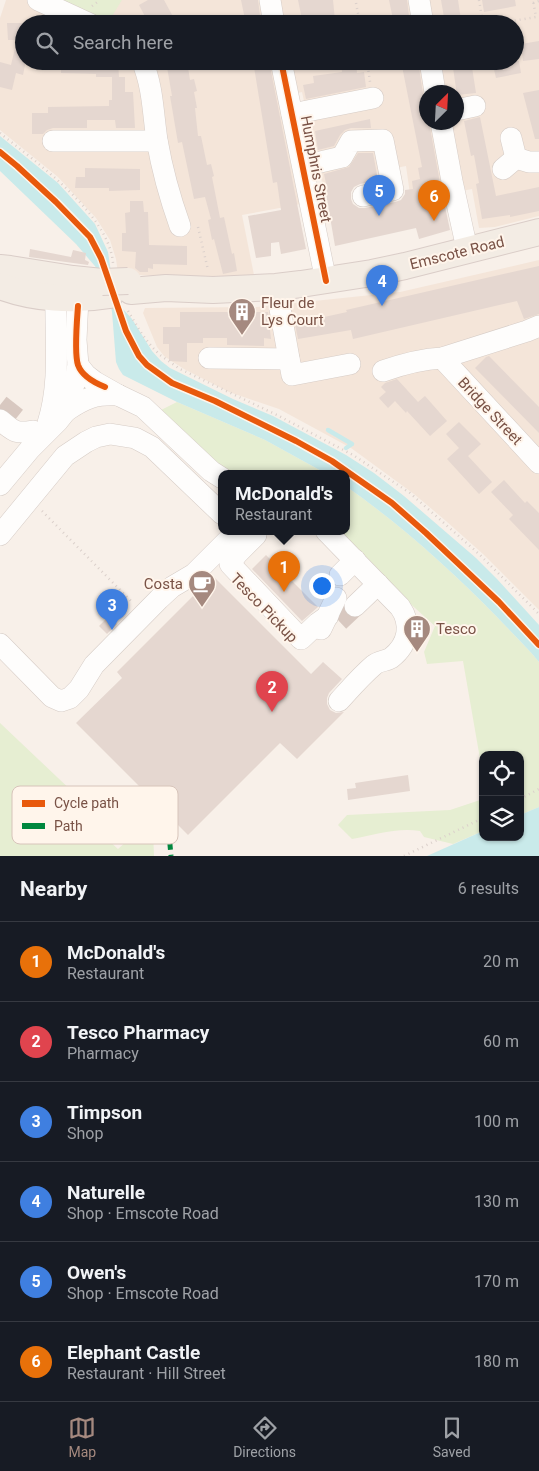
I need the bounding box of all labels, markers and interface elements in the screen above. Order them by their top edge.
search box [15,15,524,70]
icon: search [33,29,61,57]
text: Search here [73,31,173,54]
north arrow [419,85,464,130]
street label: Humphris Street [297,114,335,224]
pin: 5 [363,175,395,216]
pin: 6 [418,180,450,221]
street label: Emscote Road [408,233,506,273]
pin: 4 [366,265,398,306]
place label: Fleur de Lys Court [261,294,324,329]
building icon: Fleur de Lys Court [227,297,257,336]
street label: Bridge Street [454,373,526,449]
popup [218,470,350,535]
text: McDonald's [235,482,333,505]
text: Restaurant [235,505,312,524]
pin: 1 [268,551,300,592]
cafe icon: Costa [187,569,217,608]
street label: Tesco Pickup [227,570,301,646]
your location [309,573,335,599]
place label: Costa [144,575,183,593]
pin: 3 [96,589,128,630]
building icon: Tesco [402,614,432,653]
place label: Tesco [436,620,476,638]
pin: 2 [256,671,288,712]
map controls [479,751,524,841]
button: locate [479,751,524,796]
legend [12,786,178,844]
text: Cycle path [54,795,119,811]
button: layers [479,796,524,841]
text: Path [54,818,83,834]
text: Nearby [20,877,87,901]
text: 6 results [458,879,519,898]
text: McDonald's [67,941,165,964]
text: 1 [31,952,41,971]
text: 20 m [483,952,519,971]
text: Restaurant [67,964,144,983]
text: Tesco Pharmacy [67,1021,209,1044]
text: 2 [31,1032,41,1051]
text: 60 m [483,1032,519,1051]
text: Pharmacy [67,1044,139,1063]
text: Timpson [67,1101,142,1124]
text: 3 [31,1112,41,1131]
text: 100 m [474,1112,519,1131]
text: Shop [67,1124,103,1143]
text: Naturelle [67,1181,145,1204]
text: 4 [31,1192,41,1211]
text: 130 m [474,1192,519,1211]
text: Shop · Emscote Road [67,1204,219,1223]
text: Owen's [67,1261,126,1284]
text: 5 [31,1272,41,1291]
text: 170 m [474,1272,519,1291]
text: Shop · Emscote Road [67,1284,219,1303]
text: Elephant Castle [67,1341,200,1364]
text: 6 [31,1352,41,1371]
text: 180 m [474,1352,519,1371]
text: Restaurant · Hill Street [67,1364,226,1383]
tab: Map [68,1414,96,1460]
tab: Directions [233,1414,296,1460]
tab: Saved [433,1414,471,1460]

